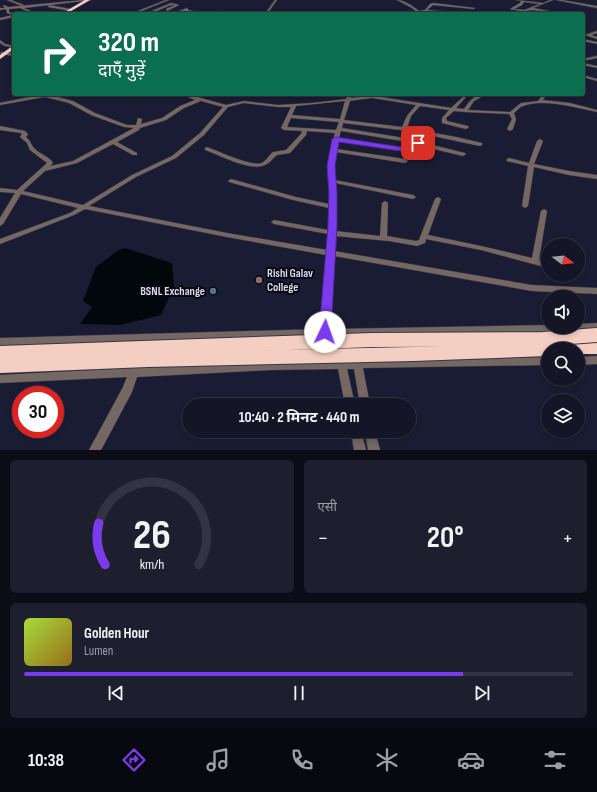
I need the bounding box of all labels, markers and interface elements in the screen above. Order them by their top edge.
text: 320 m [98,26,159,59]
icon: right [32,28,84,80]
text: दाएँ मुड़ें [98,60,145,81]
pin [401,126,435,160]
icon: arrive [407,132,429,154]
north arrow [541,238,585,282]
map controls [541,238,585,438]
place label: Rishi Galav College [267,266,313,295]
marker: Rishi Galav College [254,275,264,285]
place label: BSNL Exchange [140,284,205,299]
marker: BSNL Exchange [208,286,218,296]
button: sound [541,290,585,334]
position arrow [304,311,346,353]
button: search [541,342,585,386]
speed limit sign: 30 [12,386,64,438]
button: layers [541,394,585,438]
text: 10:40 · 2 मिनट · 440 m [239,408,359,427]
text: एसी [318,499,337,515]
text: 26 [133,510,171,559]
text: 20° [427,520,464,556]
text: − [318,525,328,552]
text: + [562,525,573,552]
text: km/h [139,555,164,572]
text: Golden Hour [84,624,149,643]
text: Lumen [84,643,113,659]
icon: previous [105,682,127,704]
icon: pause [288,682,310,704]
icon: next [471,682,493,704]
icon: directions [120,746,148,774]
icon: music [204,746,232,774]
icon: phone [288,746,316,774]
icon: climate [373,746,401,774]
icon: car [457,746,485,774]
icon: filters [541,746,569,774]
text: 10:38 [28,750,64,771]

